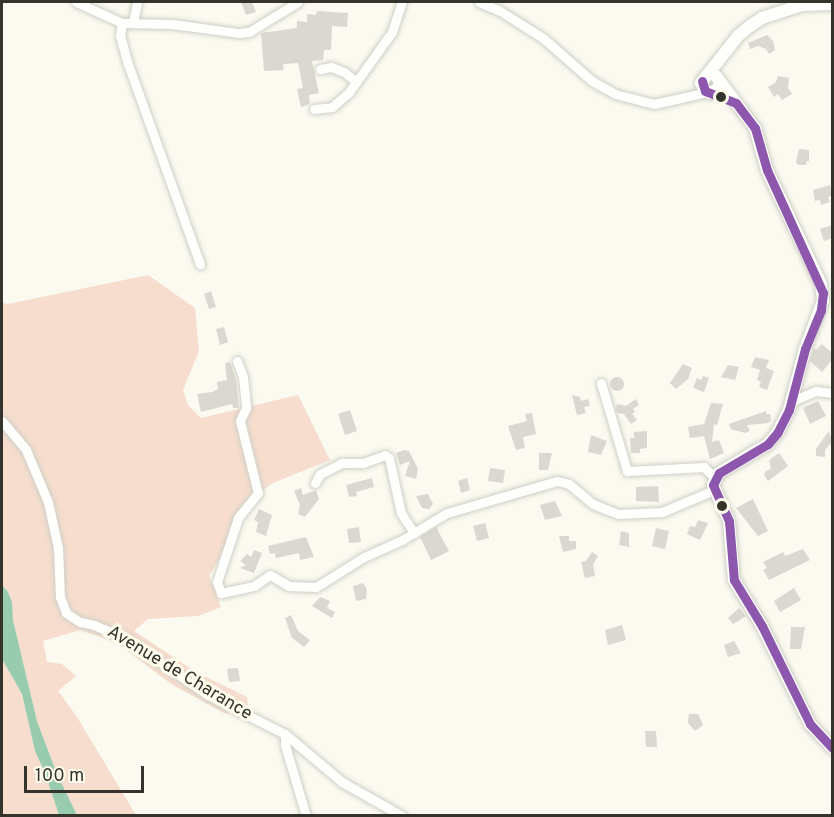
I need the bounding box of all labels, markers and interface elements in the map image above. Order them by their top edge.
unlabelled marker [715,91,727,103]
unlabelled marker [716,500,728,512]
street label: Avenue de Charance [102,622,256,726]
scale bar [27,754,147,792]
text: 100 m [35,765,84,788]

